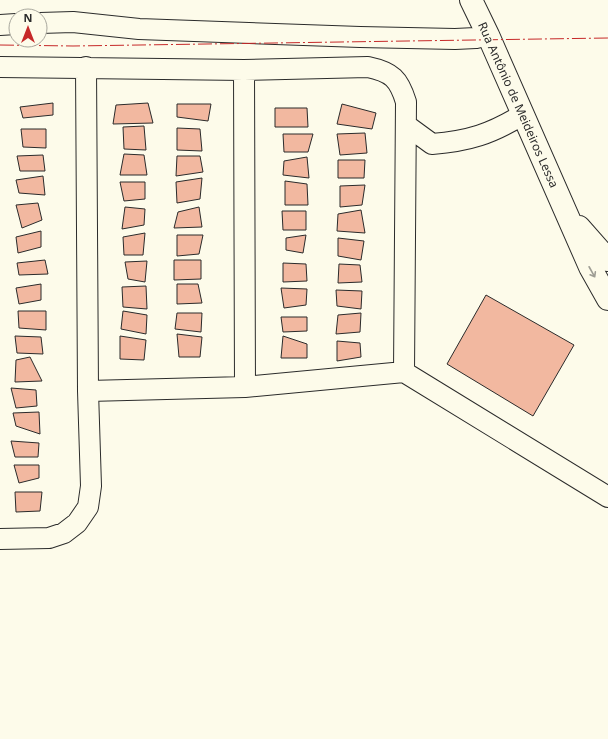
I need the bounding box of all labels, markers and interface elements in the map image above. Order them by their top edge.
north arrow [8,8,48,48]
text: N [24,10,32,25]
street label: Rua Antônio de Meideiros Lessa [474,19,563,190]
one-way arrow [589,266,597,278]

